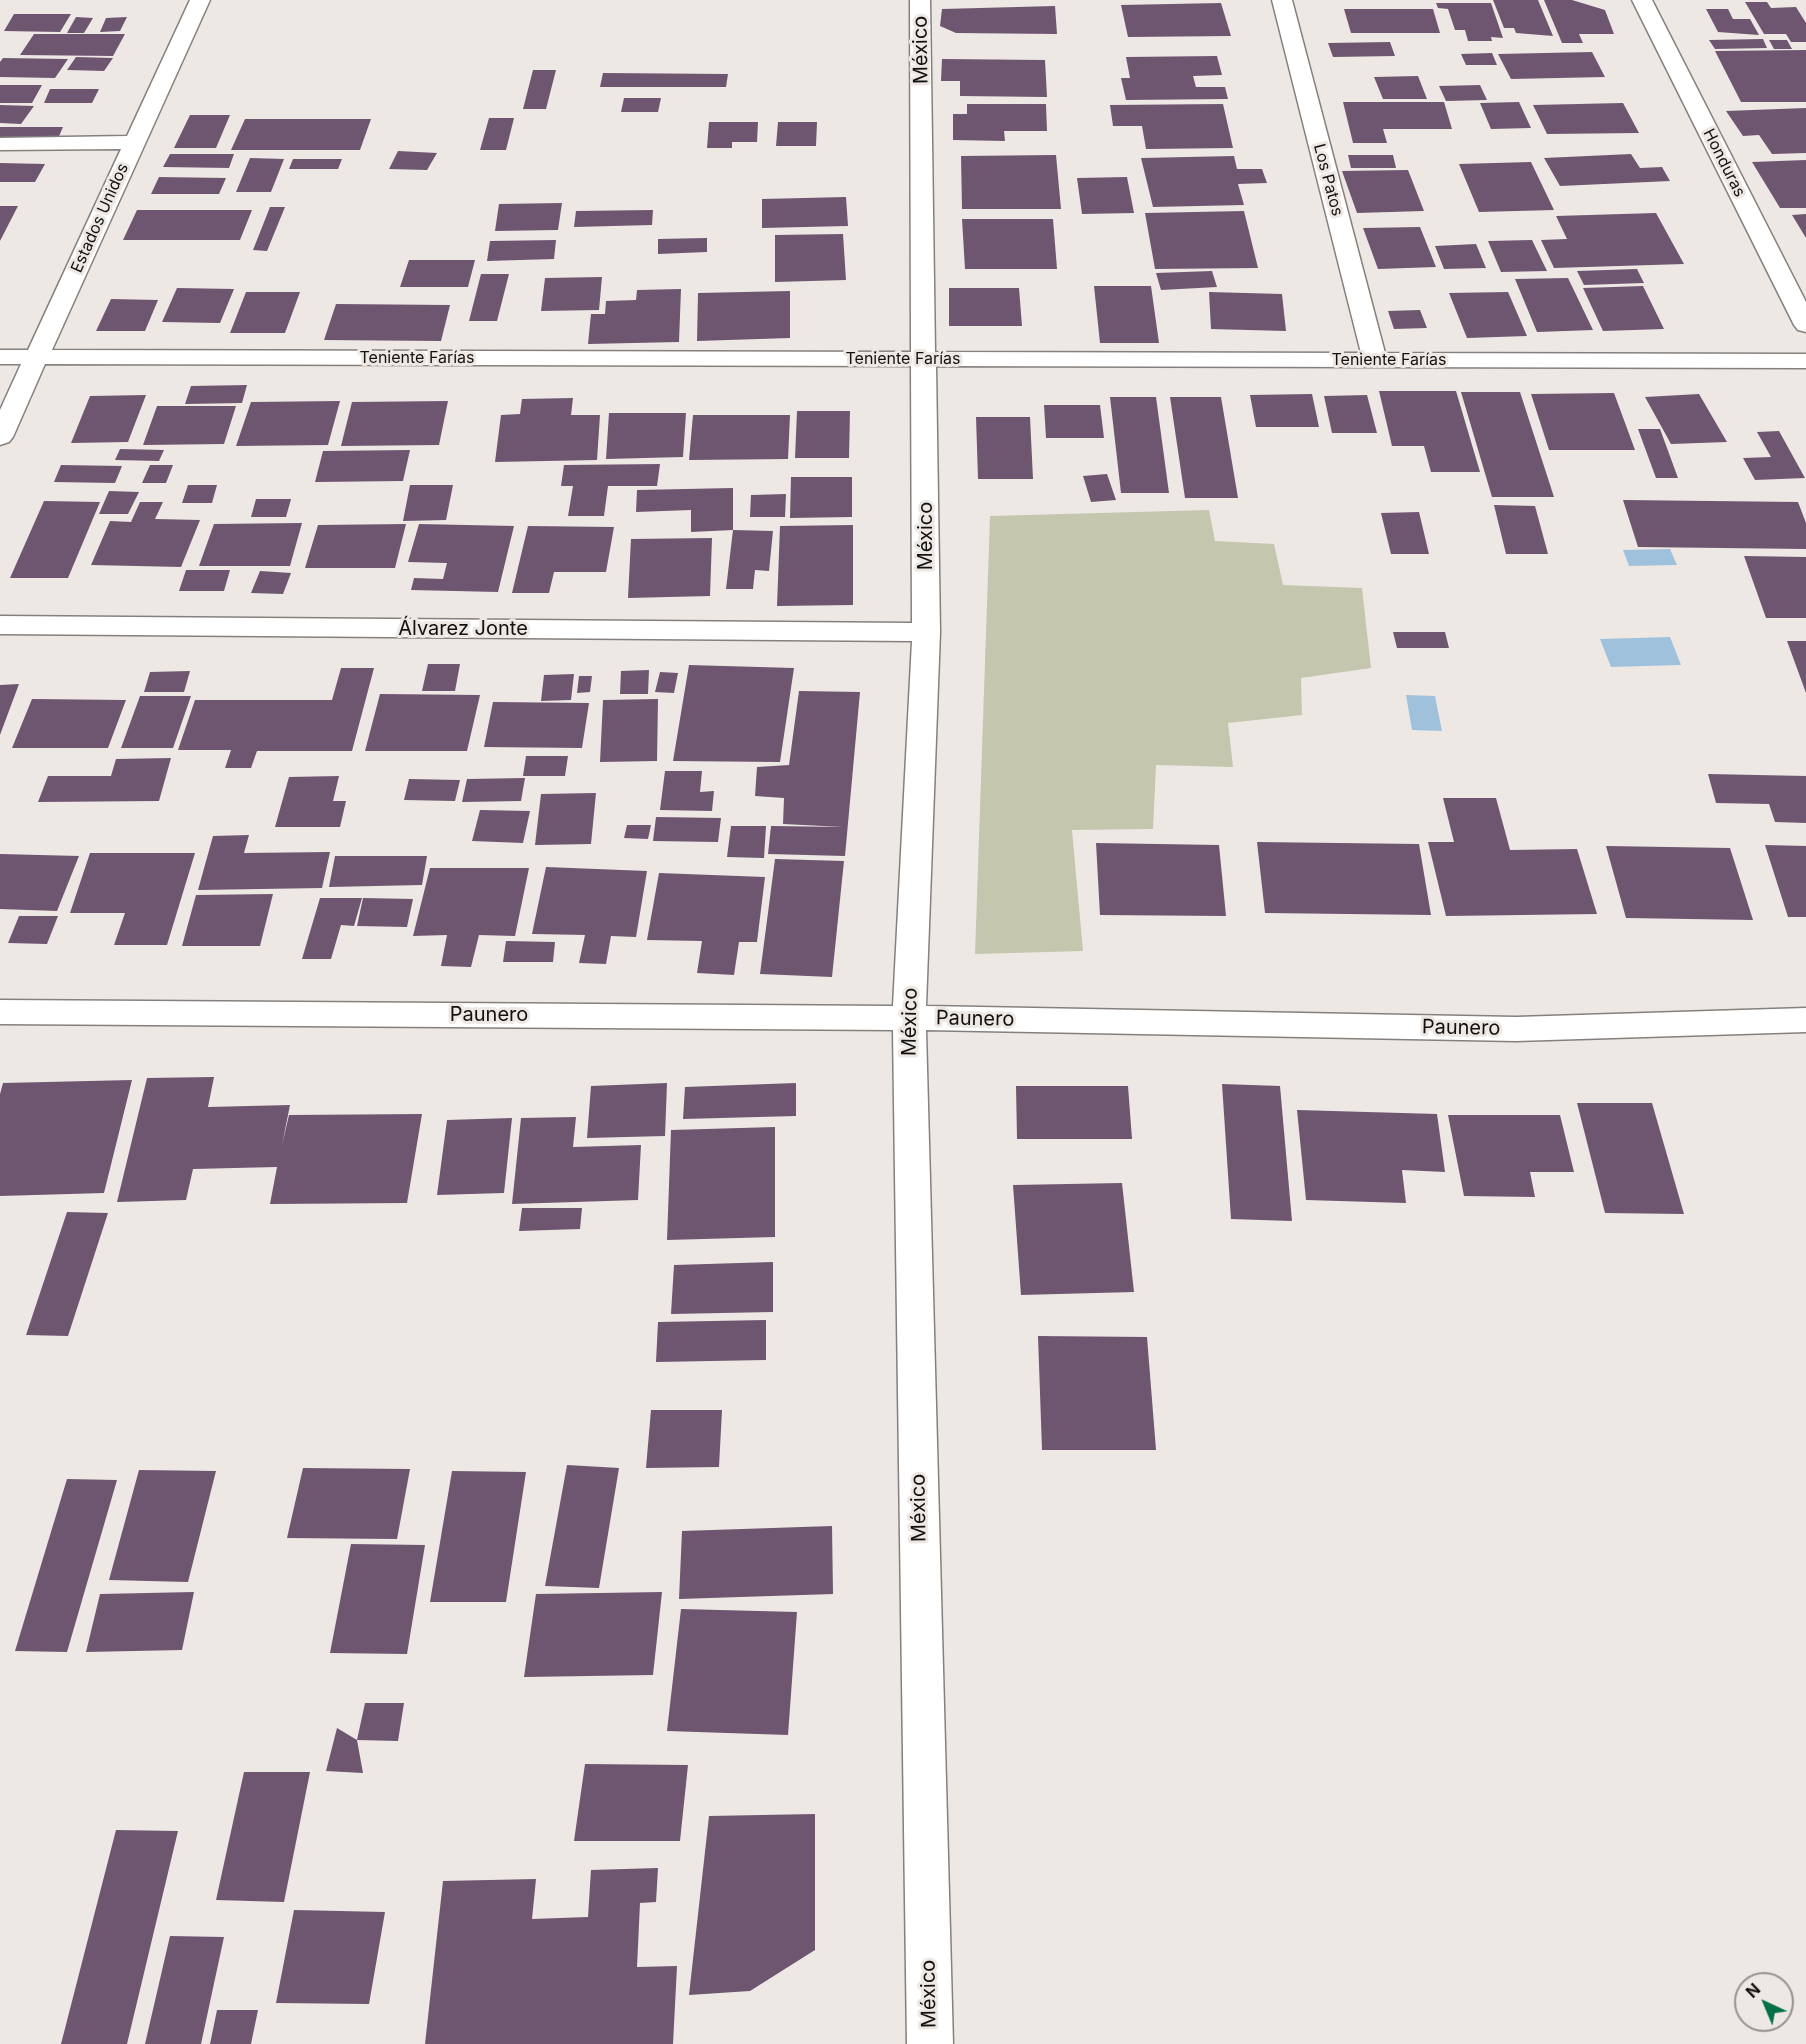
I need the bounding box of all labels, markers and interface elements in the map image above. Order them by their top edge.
street label: México [908,16,934,84]
street label: Honduras [1699,126,1749,200]
street label: Los Patos [1309,142,1347,218]
street label: Estados Unidos [67,160,133,276]
street label: Teniente Farías [359,348,475,368]
street label: Teniente Farías [845,349,961,369]
street label: Teniente Farías [1331,350,1447,370]
street label: México [914,502,938,570]
street label: Álvarez Jonte [398,617,528,641]
street label: México [897,988,923,1056]
street label: Paunero [450,1003,528,1027]
street label: Paunero [936,1006,1014,1032]
street label: Paunero [1422,1015,1500,1041]
street label: México [906,1474,932,1542]
street label: México [916,1960,942,2028]
north arrow [1734,1972,1794,2032]
text: N [1742,1979,1764,2002]

